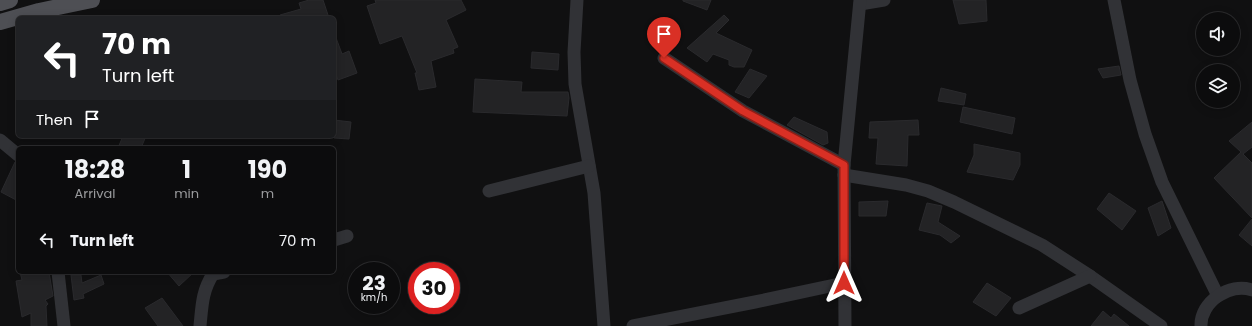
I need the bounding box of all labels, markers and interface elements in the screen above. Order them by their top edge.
map controls [1196,12,1240,108]
button: sound [1196,12,1240,56]
pin [647,17,681,58]
icon: arrive [653,23,675,45]
text: 70 m [102,25,171,64]
icon: left [36,32,88,84]
text: Turn left [102,63,174,88]
button: layers [1196,64,1240,108]
icon: arrive [81,108,103,130]
text: Then [36,109,73,130]
text: 18:28 [65,153,125,186]
text: 1 [182,153,191,186]
text: 190 [248,153,287,186]
text: Arrival [75,184,116,203]
text: min [174,184,199,203]
text: m [261,184,274,203]
icon: left [36,229,58,251]
text: Turn left [70,230,134,251]
text: 70 m [279,230,316,251]
speed limit sign: 30 [408,262,460,314]
position arrow [823,262,865,304]
text: 23 [362,269,386,297]
text: km/h [361,290,387,305]

